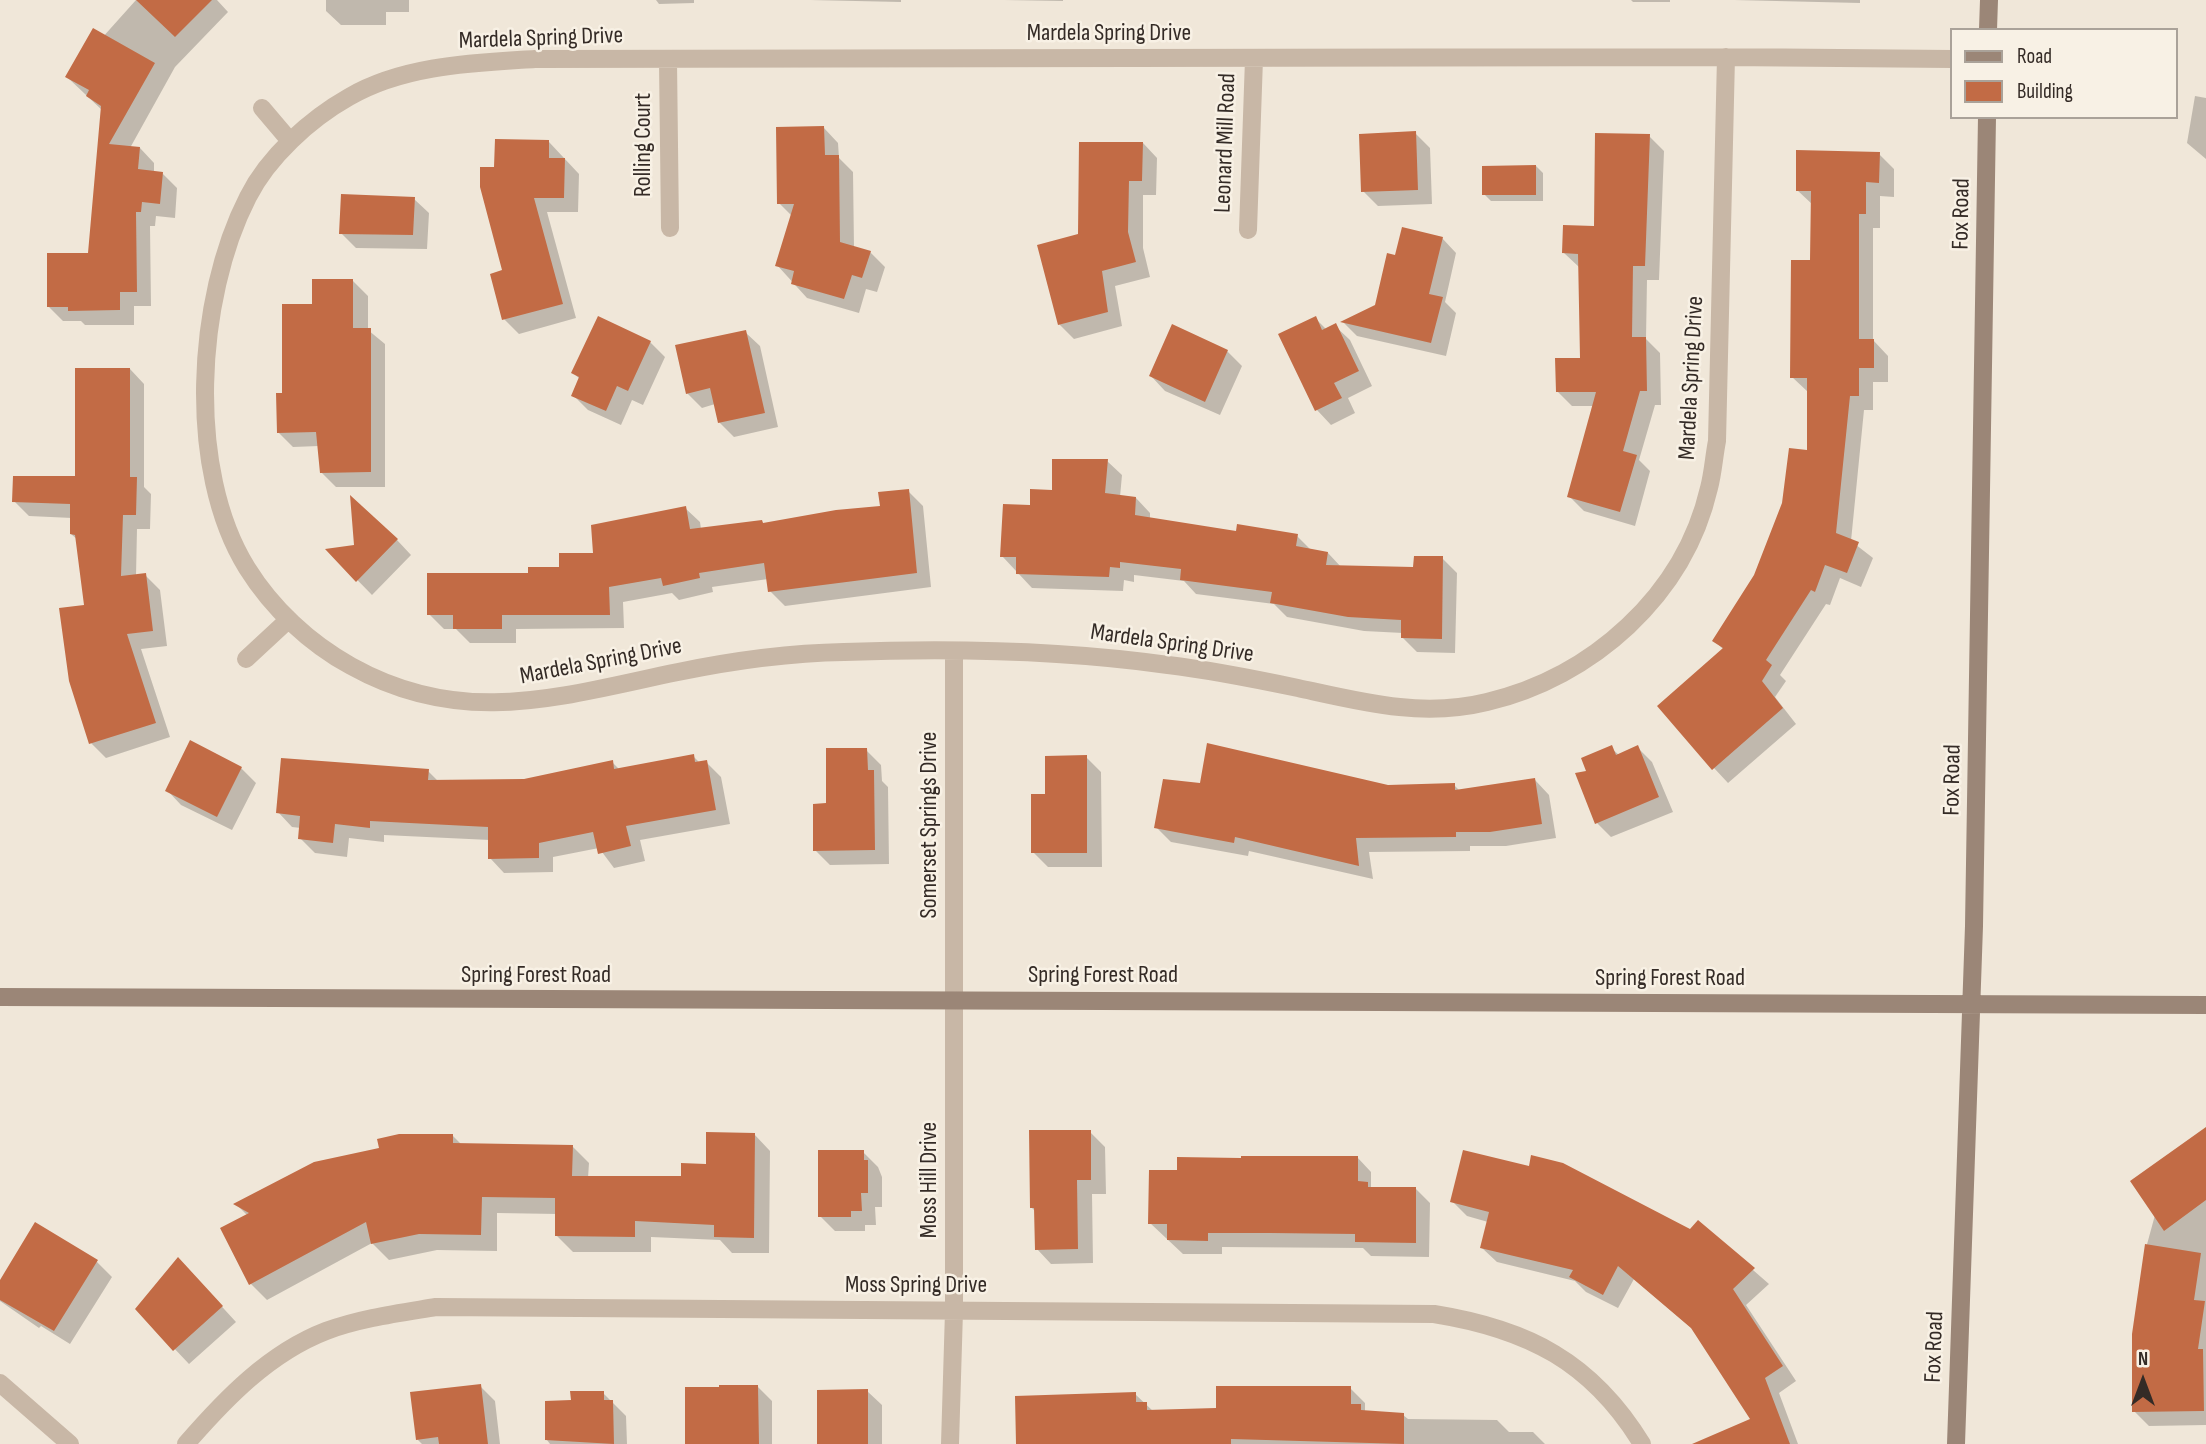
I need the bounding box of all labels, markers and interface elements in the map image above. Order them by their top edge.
street label: Mardela Spring Drive [1027,20,1191,48]
street label: Mardela Spring Drive [458,22,624,56]
legend [1951,28,2178,119]
text: Road [2017,44,2052,69]
street label: Leonard Mill Road [1209,73,1243,213]
text: Building [2017,79,2073,104]
street label: Rolling Court [630,93,658,197]
street label: Fox Road [1947,178,1977,250]
street label: Mardela Spring Drive [1673,295,1711,461]
street label: Mardela Spring Drive [1089,618,1255,670]
street label: Mardela Spring Drive [518,632,684,692]
street label: Somerset Springs Drive [916,732,944,918]
street label: Fox Road [1938,744,1968,816]
street label: Spring Forest Road [461,962,611,990]
street label: Spring Forest Road [1028,962,1178,990]
street label: Spring Forest Road [1595,965,1745,993]
street label: Moss Hill Drive [916,1122,944,1238]
street label: Moss Spring Drive [845,1272,987,1300]
street label: Fox Road [1919,1311,1951,1383]
north arrow [2108,1346,2178,1416]
text: N [2138,1348,2148,1371]

